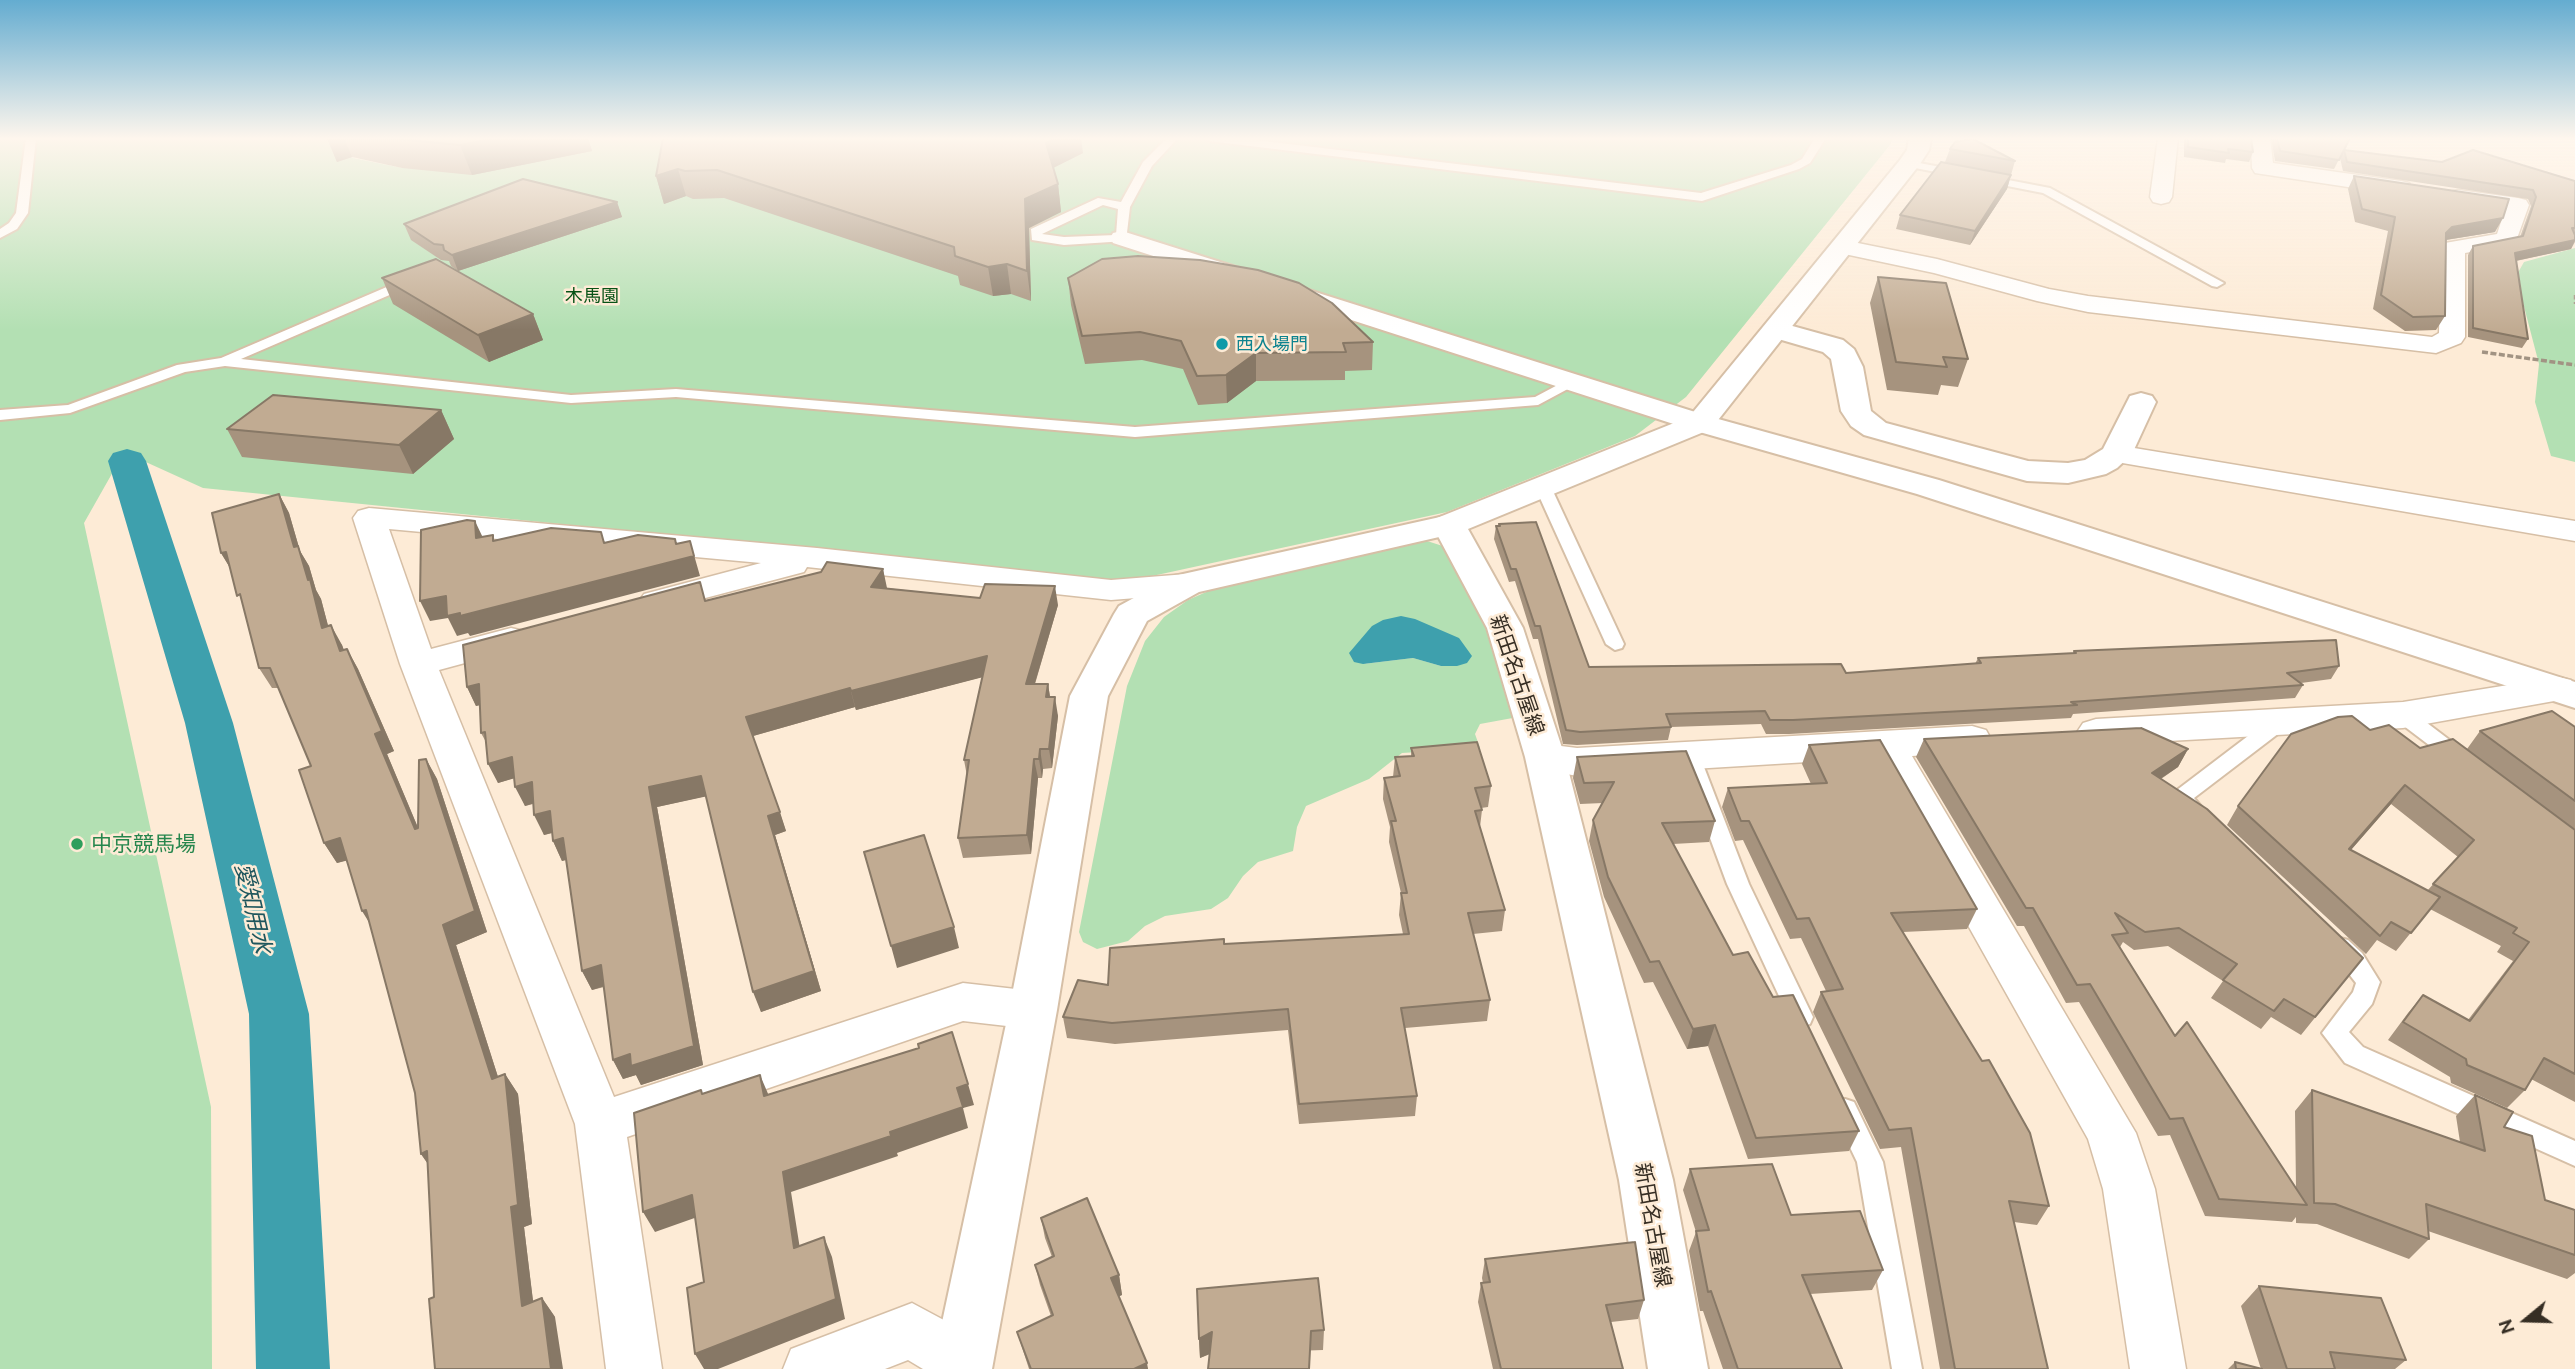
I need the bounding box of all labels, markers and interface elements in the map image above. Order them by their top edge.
park label: 木馬園 [565,285,619,307]
place label: 西入場門 [1236,333,1308,355]
marker: 西入場門 [1214,336,1230,352]
street label: 新田名古屋線 [1485,611,1549,739]
place label: 中京競馬場 [91,831,196,857]
marker: 中京競馬場 [69,836,85,852]
water label: 愛知用水 [229,860,277,956]
street label: 新田名古屋線 [1630,1161,1676,1289]
north arrow [2491,1285,2561,1355]
text: N [2493,1317,2519,1337]

